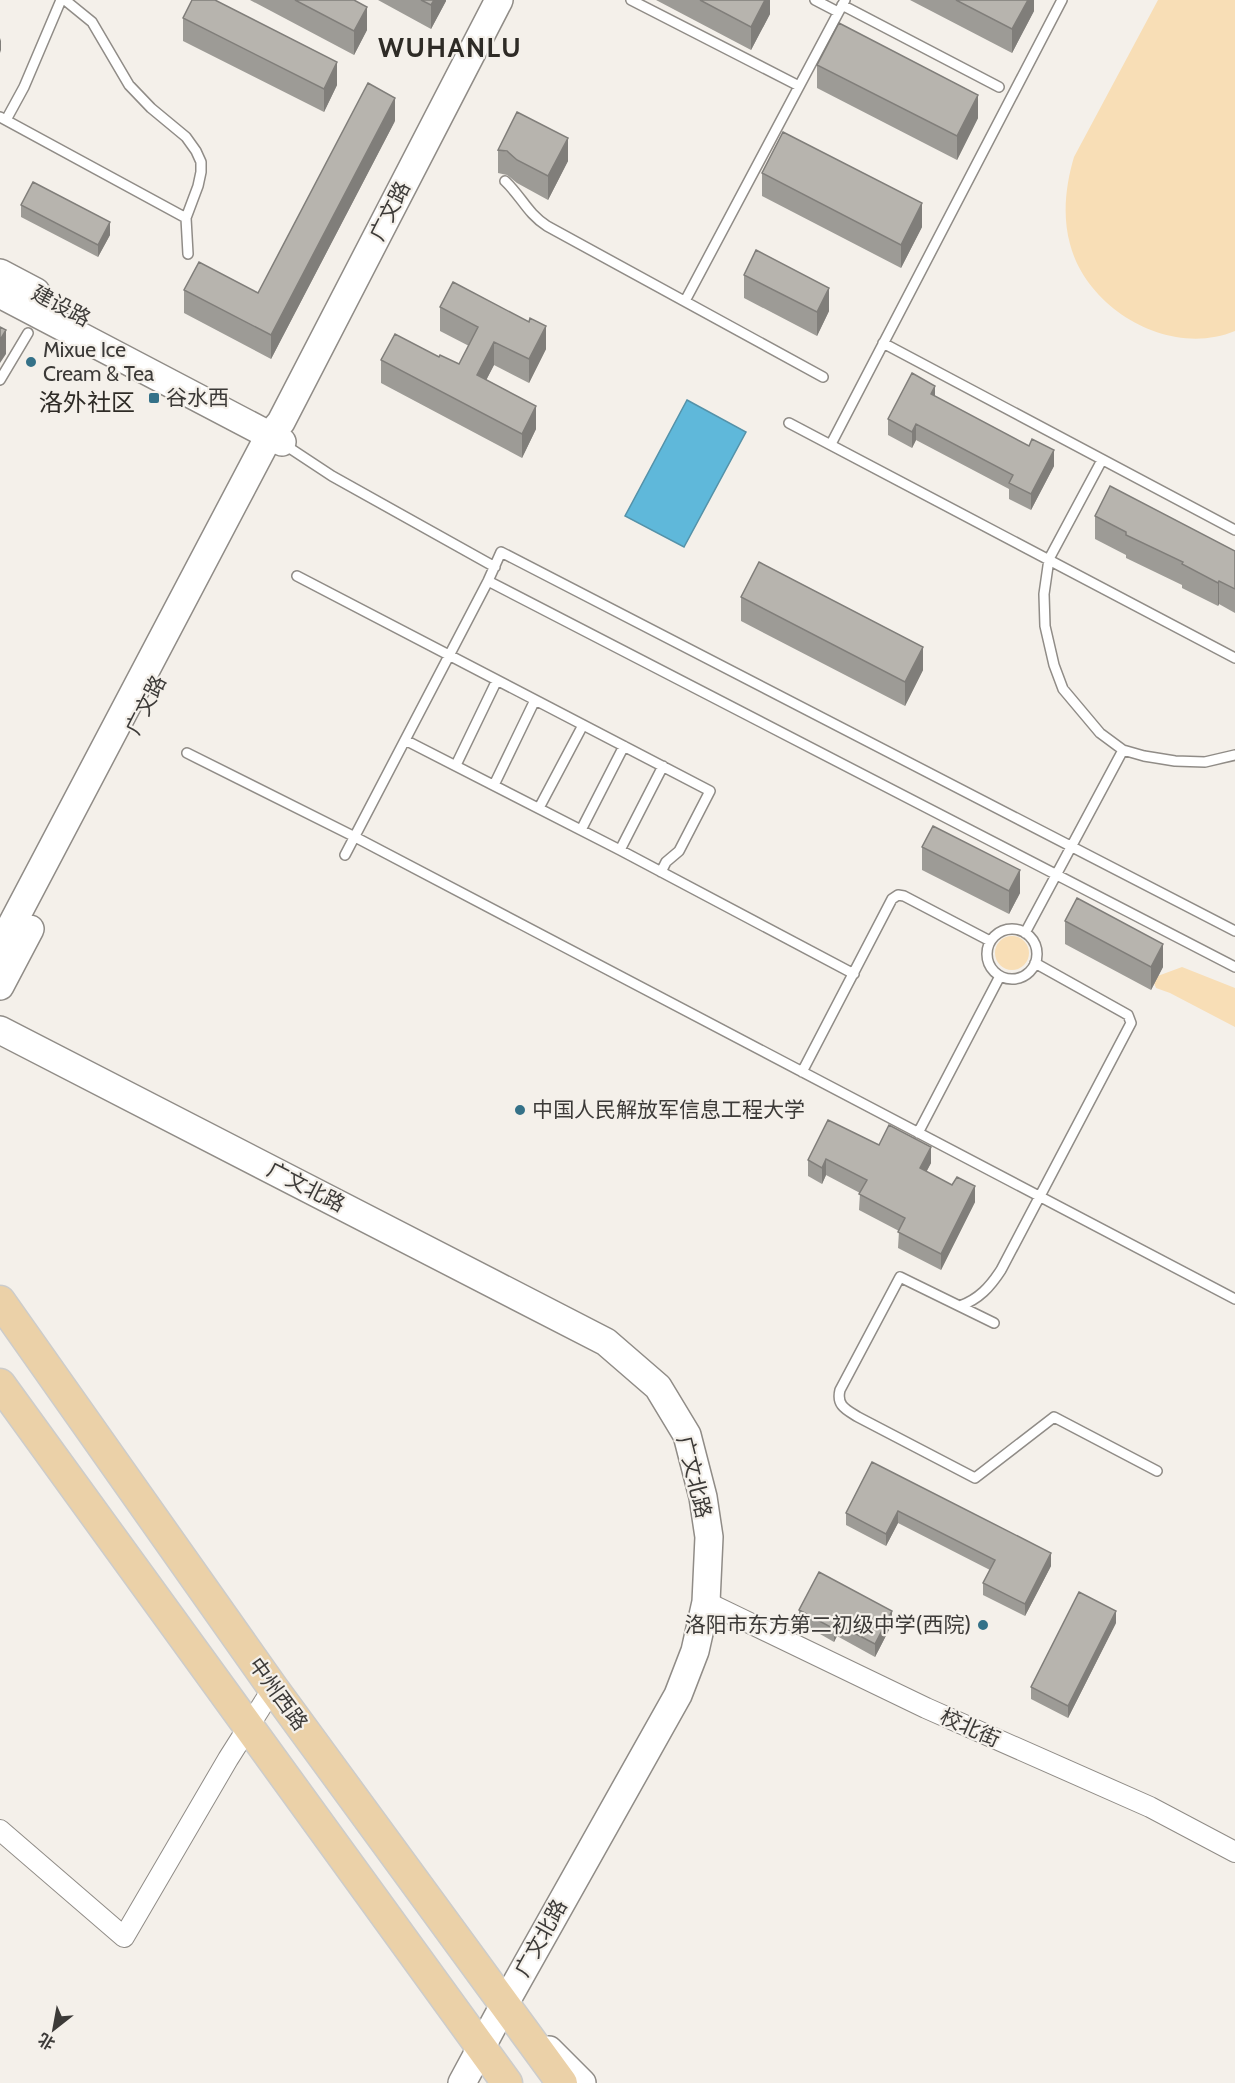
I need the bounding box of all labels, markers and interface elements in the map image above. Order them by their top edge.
district label: WUHANLU [378,31,522,64]
street label: 广文路 [364,177,415,245]
street label: 建设路 [28,280,95,331]
place label: Mixue Ice Cream & Tea [43,337,154,386]
marker: Mixue Ice Cream & Tea [24,355,38,369]
place label: 谷水西 [166,385,229,410]
district label: 洛外社区 [39,388,135,417]
marker: 谷水西 [147,391,161,405]
street label: 广文路 [120,671,171,739]
place label: 中国人民解放军信息工程大学 [532,1097,805,1122]
marker: 中国人民解放军信息工程大学 [513,1103,527,1117]
street label: 广文北路 [263,1156,349,1217]
street label: 广文北路 [672,1433,717,1521]
place label: 洛阳市东方第二初级中学(西院) [685,1612,971,1637]
marker: 洛阳市东方第二初级中学(西院) [976,1618,990,1632]
street label: 中州西路 [244,1652,313,1735]
street label: 校北街 [936,1703,1004,1752]
street label: 广文北路 [509,1895,572,1981]
north arrow [24,1999,84,2059]
text: 北 [35,2029,58,2054]

